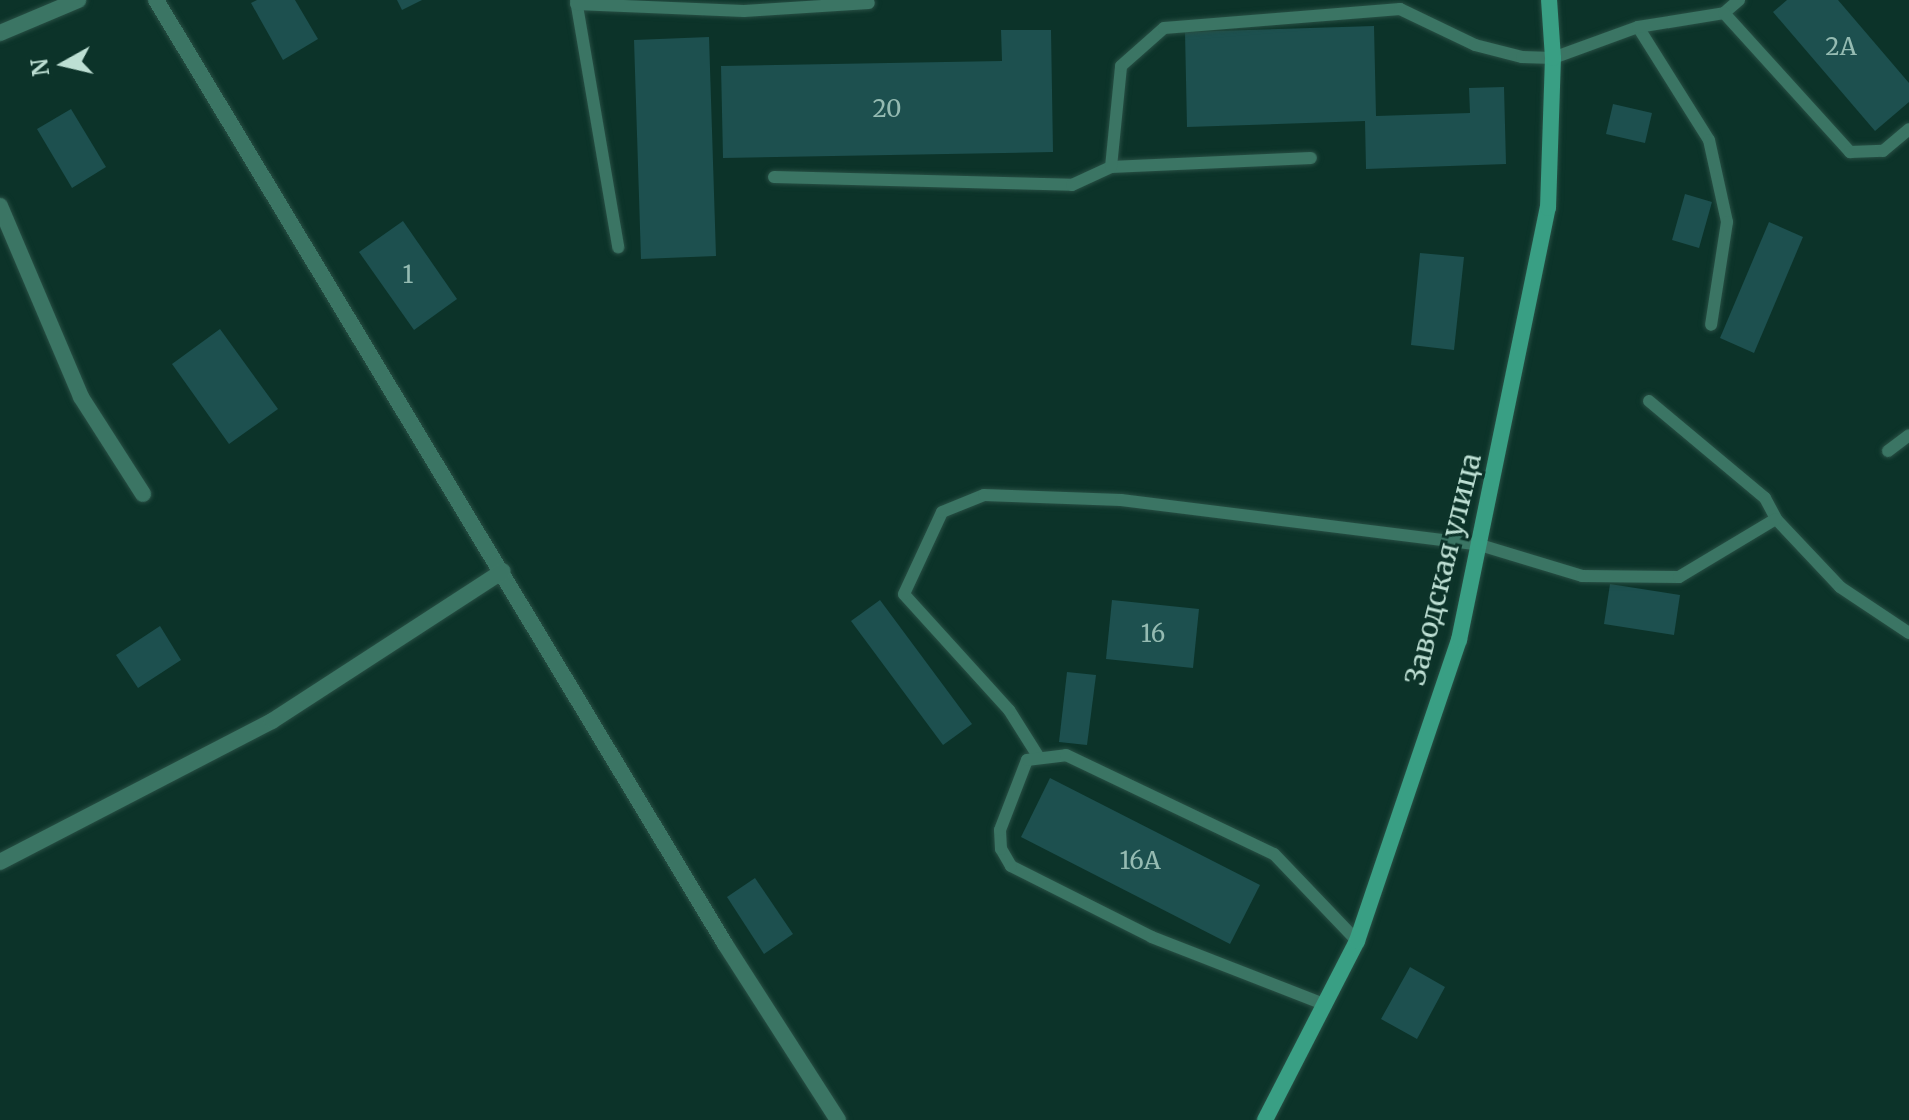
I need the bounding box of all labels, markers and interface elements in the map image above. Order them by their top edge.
north arrow [24,24,104,104]
house number: 2А [1825,33,1857,61]
text: N [25,57,55,78]
house number: 20 [872,95,902,123]
house number: 1 [403,261,413,289]
street label: Заводская улица [1398,450,1488,688]
house number: 16 [1141,620,1165,648]
house number: 16А [1119,847,1161,875]

